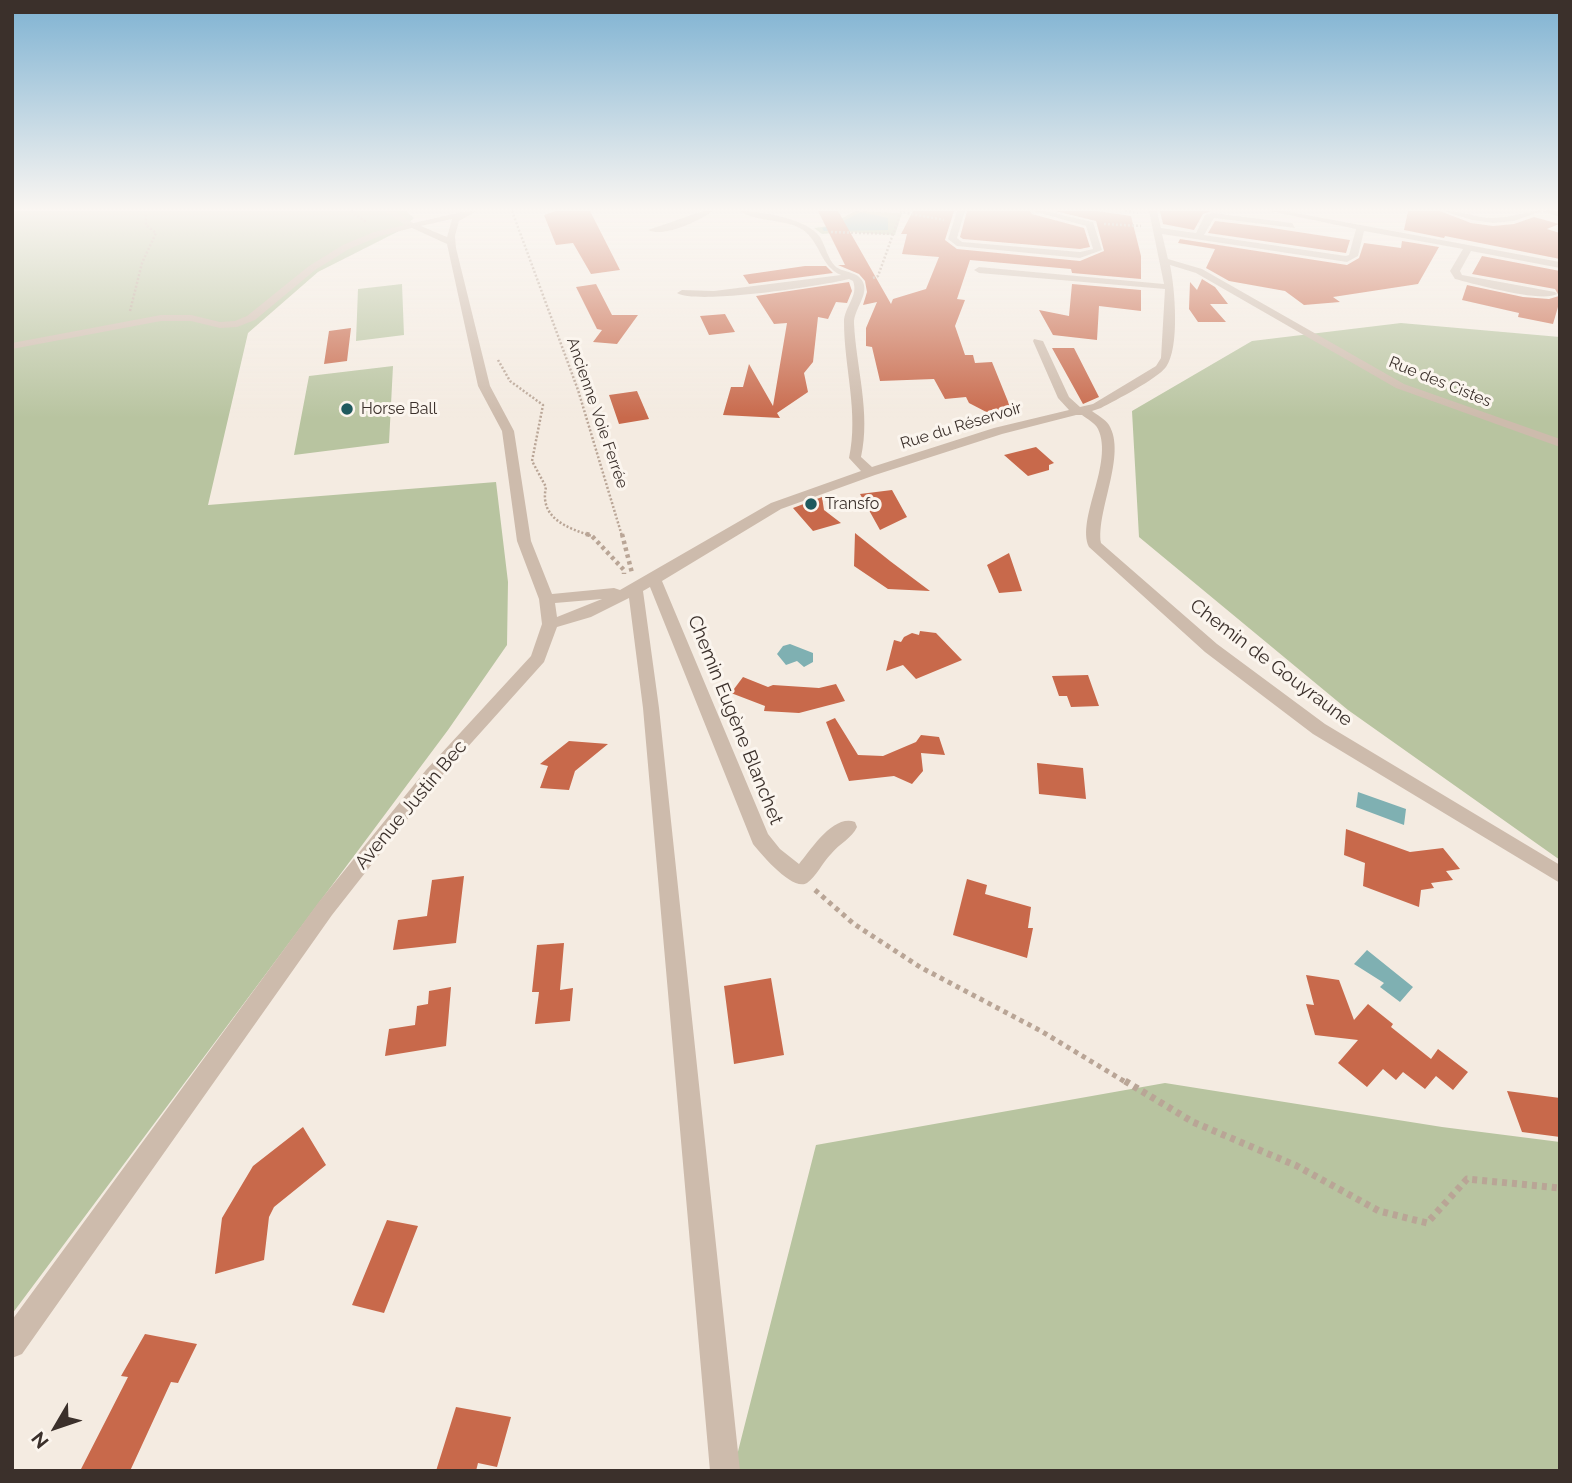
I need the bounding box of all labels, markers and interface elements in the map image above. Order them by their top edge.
street label: Ancienne Voie Ferrée [562,335,632,491]
street label: Rue des Cistes [1386,353,1494,411]
street label: Rue du Réservoir [898,398,1024,454]
place label: Horse Ball [361,399,437,419]
marker: Horse Ball [339,401,355,417]
place label: Transfo [825,494,879,514]
marker: Transfo [803,496,819,512]
street label: Chemin de Gouyraune [1185,594,1357,732]
street label: Chemin Eugène Blanchet [683,612,787,828]
street label: Avenue Justin Bec [350,736,472,874]
north arrow [21,1392,91,1462]
text: N [27,1428,53,1453]

